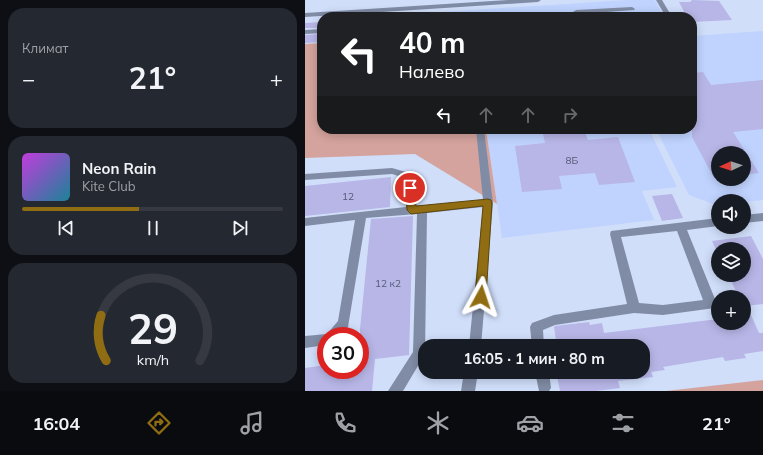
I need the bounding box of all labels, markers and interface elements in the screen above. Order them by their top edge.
text: 40 m [399,25,465,60]
icon: left [333,28,385,80]
text: Климат [22,40,69,56]
text: 21° [129,59,176,97]
text: Налево [399,60,465,83]
text: − [22,65,35,93]
text: + [270,65,283,93]
icon: left [433,104,455,126]
icon: ahead [475,104,497,126]
icon: ahead [517,104,539,126]
icon: right [559,104,581,126]
north arrow [711,146,751,186]
map controls [711,146,751,330]
house number: 8Б [566,154,579,167]
text: Neon Rain [82,159,156,178]
pin [393,171,427,205]
icon: arrive [399,177,421,199]
text: Kite Club [82,178,136,194]
house number: 12 [342,190,354,203]
button: sound [711,194,751,234]
icon: previous [55,217,77,239]
icon: pause [142,217,164,239]
icon: next [229,217,251,239]
button: layers [711,242,751,282]
position arrow [460,276,502,318]
house number: 12 к2 [375,277,401,290]
button: + [711,290,751,330]
text: 29 [128,302,177,354]
speed limit sign: 30 [317,327,369,379]
text: 16:05 · 1 мин · 80 m [463,349,605,368]
text: km/h [136,351,169,369]
icon: directions [145,409,173,437]
icon: music [238,409,266,437]
icon: phone [331,409,359,437]
icon: climate [424,409,452,437]
icon: car [516,409,544,437]
icon: filters [609,409,637,437]
text: 16:04 [32,412,80,435]
text: 21° [702,412,731,435]

